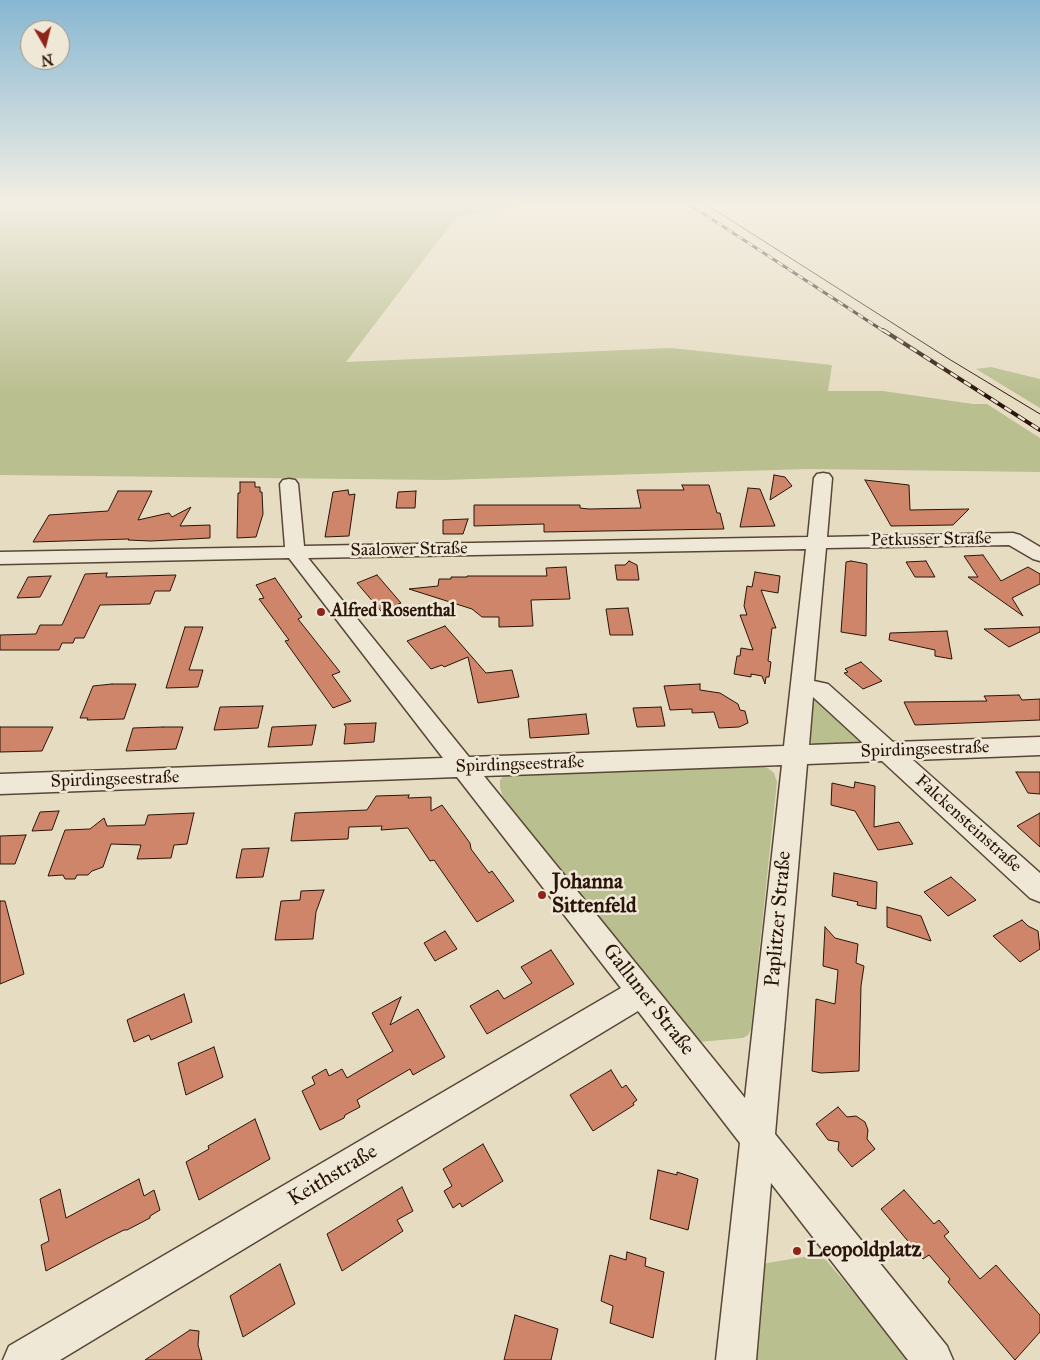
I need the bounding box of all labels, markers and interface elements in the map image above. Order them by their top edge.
north arrow [20,20,70,70]
text: N [40,50,54,69]
street label: Petkusser Straße [870,528,992,552]
street label: Saalower Straße [350,538,468,562]
place label: Alfred Rosenthal [331,601,455,623]
marker: Alfred Rosenthal [315,606,327,618]
street label: Spirdingseestraße [860,737,990,763]
street label: Spirdingseestraße [455,752,585,778]
street label: Spirdingseestraße [50,767,180,793]
street label: Falckensteinstraße [910,770,1026,878]
street label: Paplitzer Straße [761,850,797,988]
place label: Johanna Sittenfeld [552,870,637,920]
marker: Johanna Sittenfeld [536,889,548,901]
street label: Galluner Straße [597,939,699,1061]
street label: Keithstraße [284,1140,382,1212]
place label: Leopoldplatz [807,1238,921,1264]
marker: Leopoldplatz [791,1245,803,1257]

